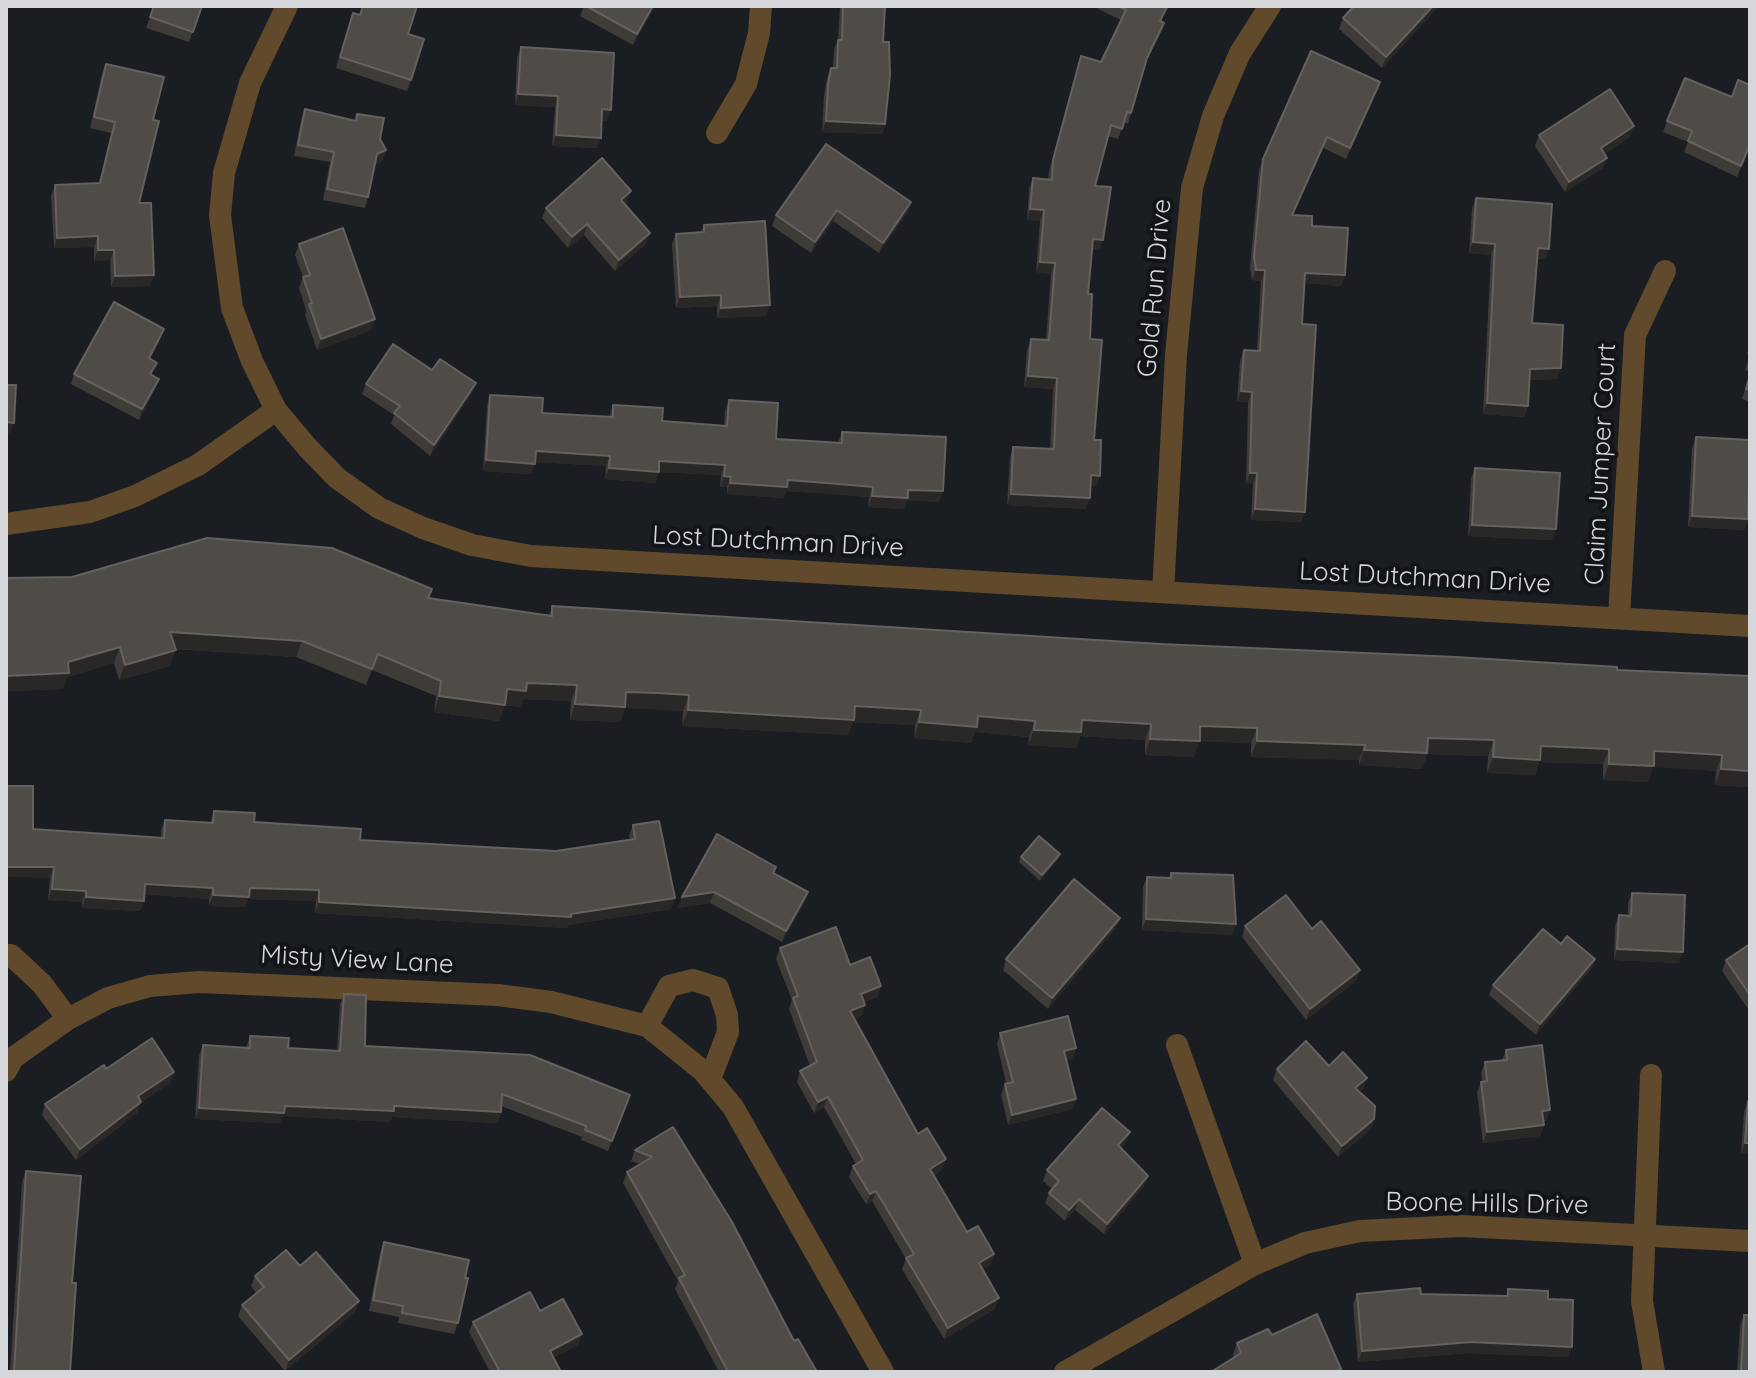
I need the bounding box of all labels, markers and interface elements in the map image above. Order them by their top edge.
street label: Gold Run Drive [1132,197,1178,379]
street label: Claim Jumper Court [1579,342,1623,586]
street label: Lost Dutchman Drive [651,520,905,564]
street label: Lost Dutchman Drive [1298,556,1552,600]
street label: Misty View Lane [260,939,454,981]
street label: Boone Hills Drive [1385,1187,1589,1221]

